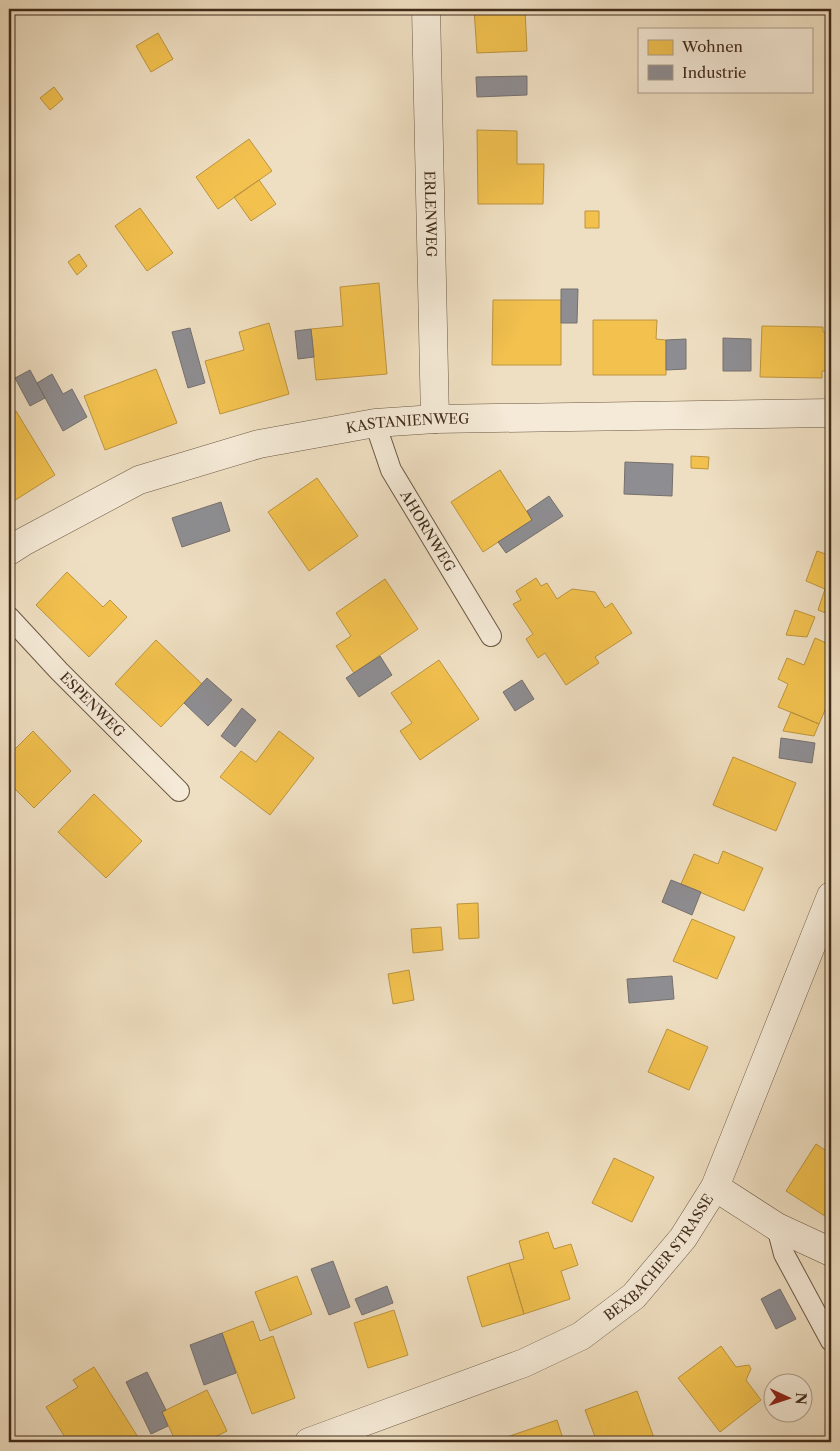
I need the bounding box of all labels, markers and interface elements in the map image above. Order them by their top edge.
legend [638,28,812,92]
text: Wohnen [681,37,744,56]
text: Industrie [682,63,746,82]
street label: ERLENWEG [421,170,440,257]
street label: KASTANIENWEG [345,409,470,437]
street label: AHORNWEG [396,486,459,575]
street label: ESPENWEG [56,668,129,741]
street label: BEXBACHER STRASSE [600,1191,717,1324]
north arrow [762,1374,812,1424]
text: N [792,1392,810,1405]

